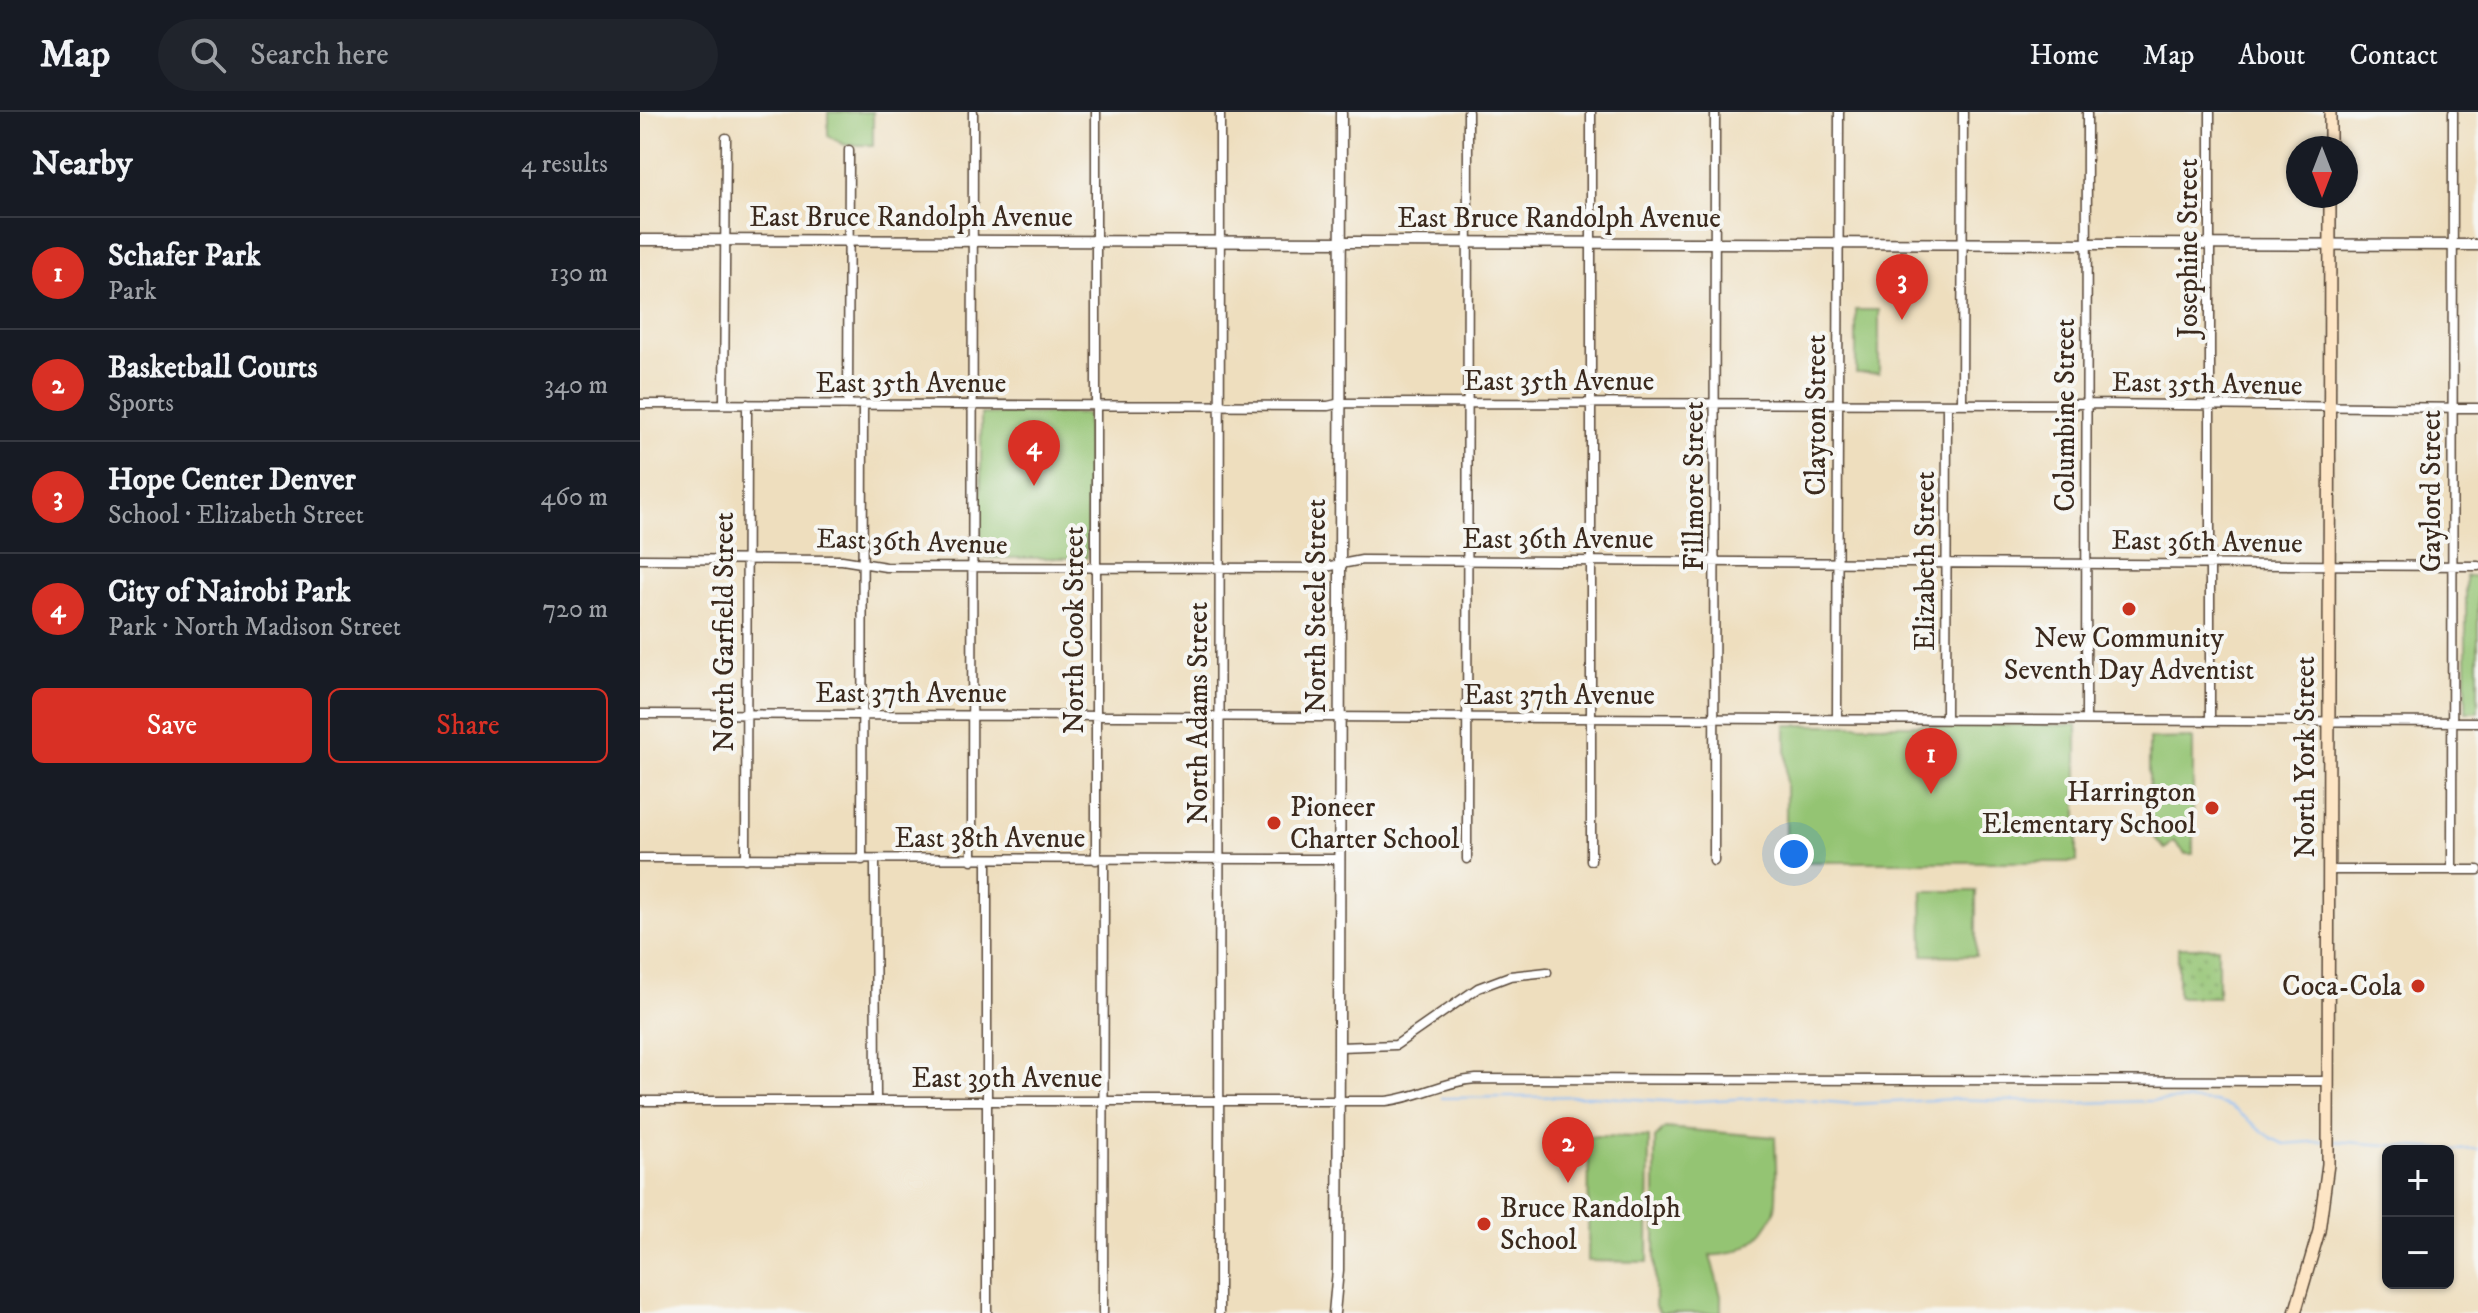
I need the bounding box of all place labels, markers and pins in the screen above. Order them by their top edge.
pin: 3 [1876,254,1928,320]
pin: 4 [1008,420,1060,486]
marker: New Community Seventh Day Adventist [2120,600,2138,618]
place label: New Community Seventh Day Adventist [2004,621,2254,688]
pin: 1 [1905,728,1957,794]
place label: Harrington Elementary School [1982,775,2197,842]
place label: Pioneer Charter School [1290,790,1460,857]
marker: Harrington Elementary School [2203,799,2221,817]
marker: Pioneer Charter School [1265,814,1283,832]
place label: Coca-Cola [2282,969,2402,1004]
marker: Coca-Cola [2409,977,2427,995]
pin: 2 [1542,1117,1594,1183]
place label: Bruce Randolph School [1500,1191,1681,1258]
marker: Bruce Randolph School [1475,1215,1493,1233]

